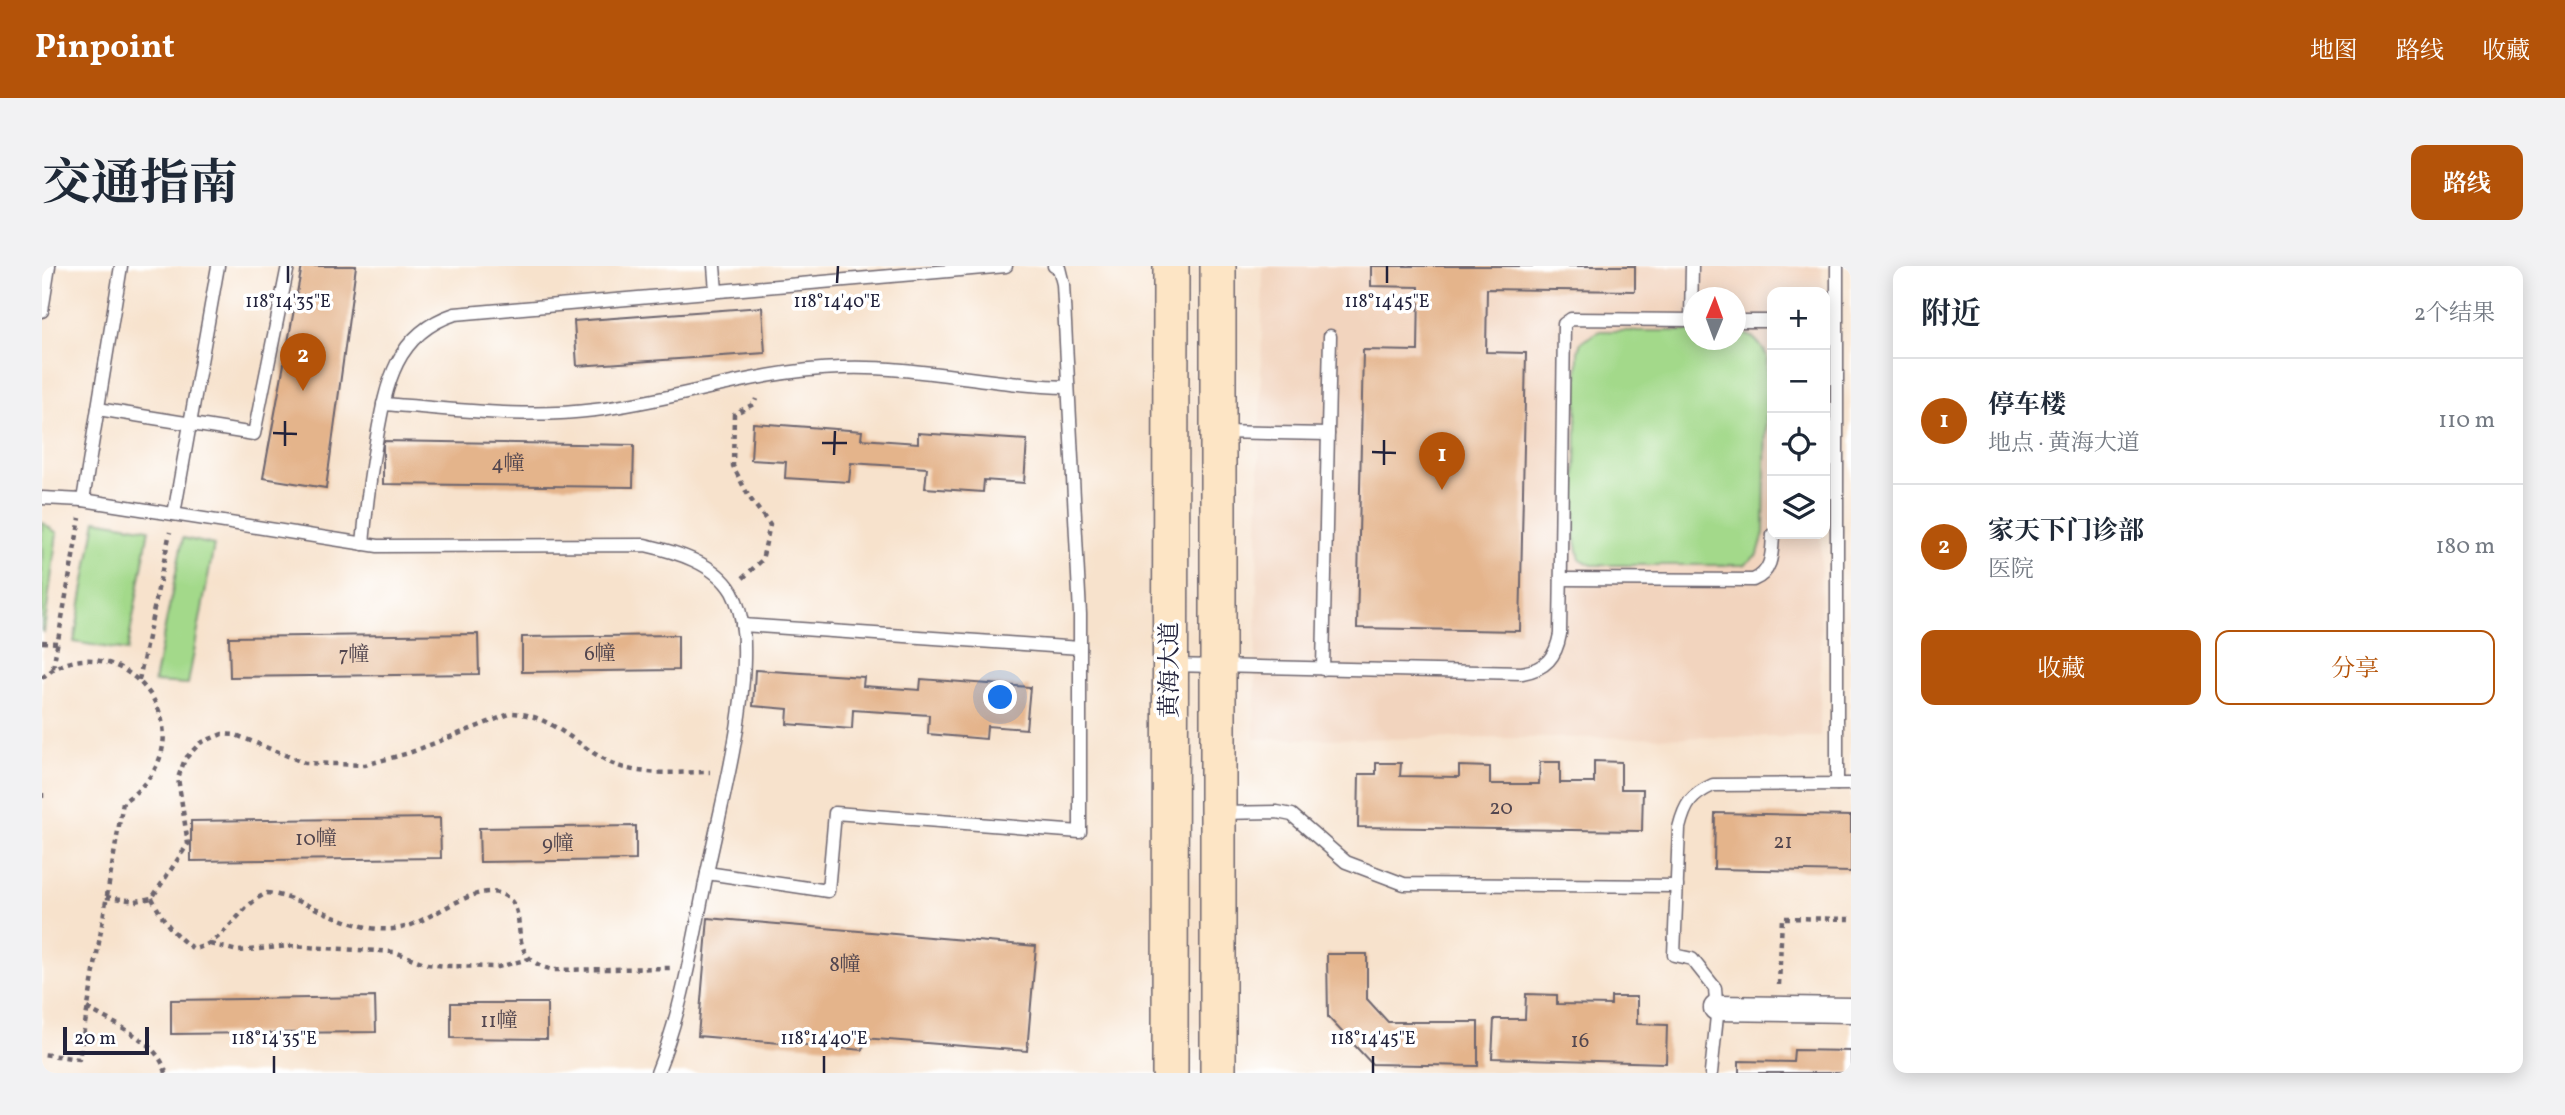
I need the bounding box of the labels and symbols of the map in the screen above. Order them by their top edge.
north arrow [1683,287,1746,350]
text: 118°14'35"E [245,290,331,315]
text: 118°14'40"E [794,290,881,315]
text: 118°14'45"E [1344,290,1430,315]
pin: 2 [280,333,326,391]
pin: 1 [1419,432,1465,490]
house number: 4幢 [491,450,525,479]
street label: 黄海大道 [1154,622,1188,718]
house number: 6幢 [584,640,616,669]
house number: 7幢 [338,641,370,670]
your location [983,680,1017,714]
house number: 20 [1489,794,1513,823]
house number: 10幢 [295,825,337,854]
house number: 21 [1773,828,1793,857]
house number: 9幢 [542,830,574,859]
house number: 8幢 [829,951,861,980]
house number: 11幢 [480,1007,518,1036]
scale bar [63,1024,149,1056]
text: 118°14'35"E [231,1027,317,1052]
text: 118°14'40"E [781,1027,868,1052]
text: 118°14'45"E [1330,1027,1416,1052]
house number: 16 [1571,1027,1589,1056]

